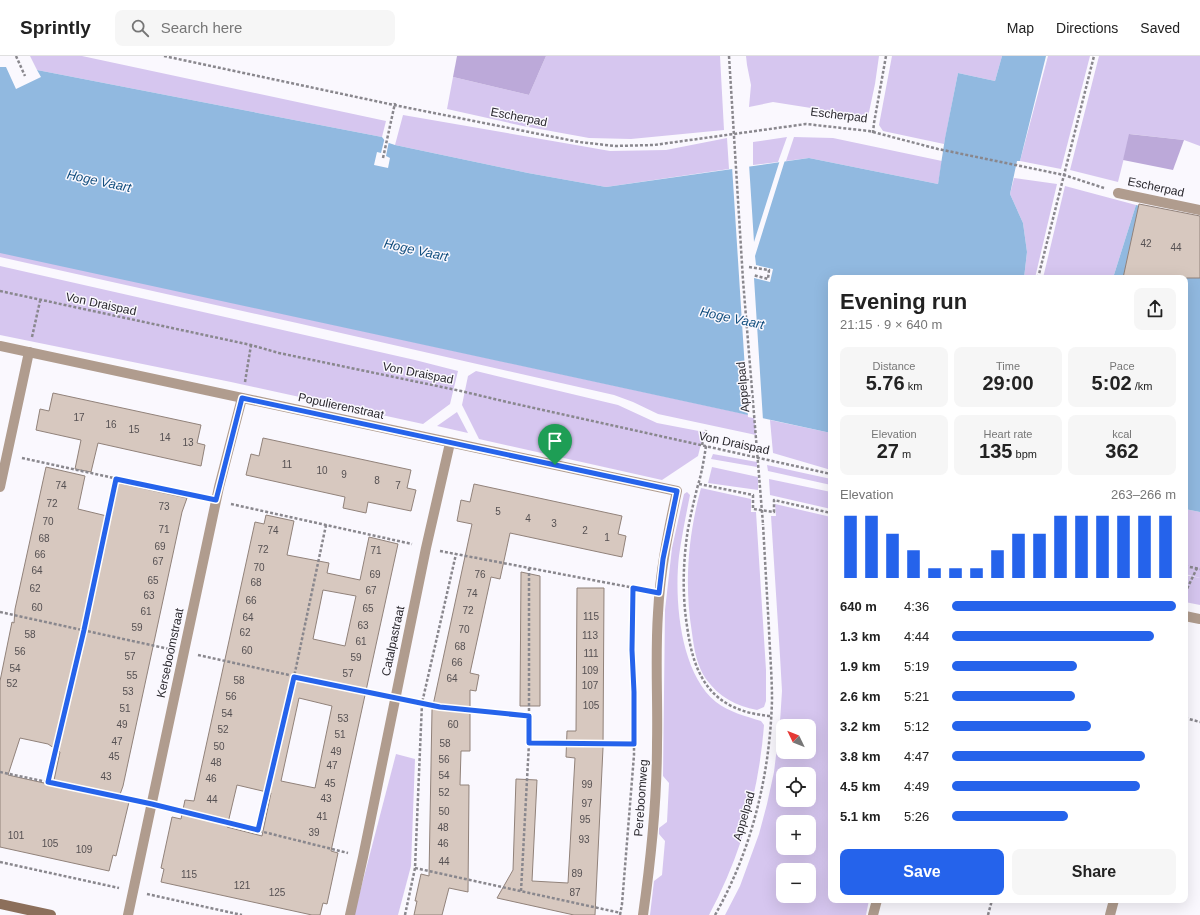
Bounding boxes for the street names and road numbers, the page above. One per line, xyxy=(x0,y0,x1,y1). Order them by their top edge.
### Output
street label: Escherpad xyxy=(490,105,548,129)
street label: Escherpad xyxy=(810,105,868,125)
street label: Escherpad xyxy=(1126,174,1186,200)
street label: Von Draispad xyxy=(64,290,138,318)
street label: Von Draispad xyxy=(381,359,455,387)
street label: Appelpad xyxy=(734,361,752,413)
street label: Populierenstraat xyxy=(297,390,386,422)
street label: Von Draispad xyxy=(697,429,771,457)
street label: Catalpastraat xyxy=(379,604,407,677)
street label: Kerseboomstraat xyxy=(154,606,186,699)
street label: Pereboomweg xyxy=(631,759,651,837)
street label: Appelpad xyxy=(730,790,758,842)

